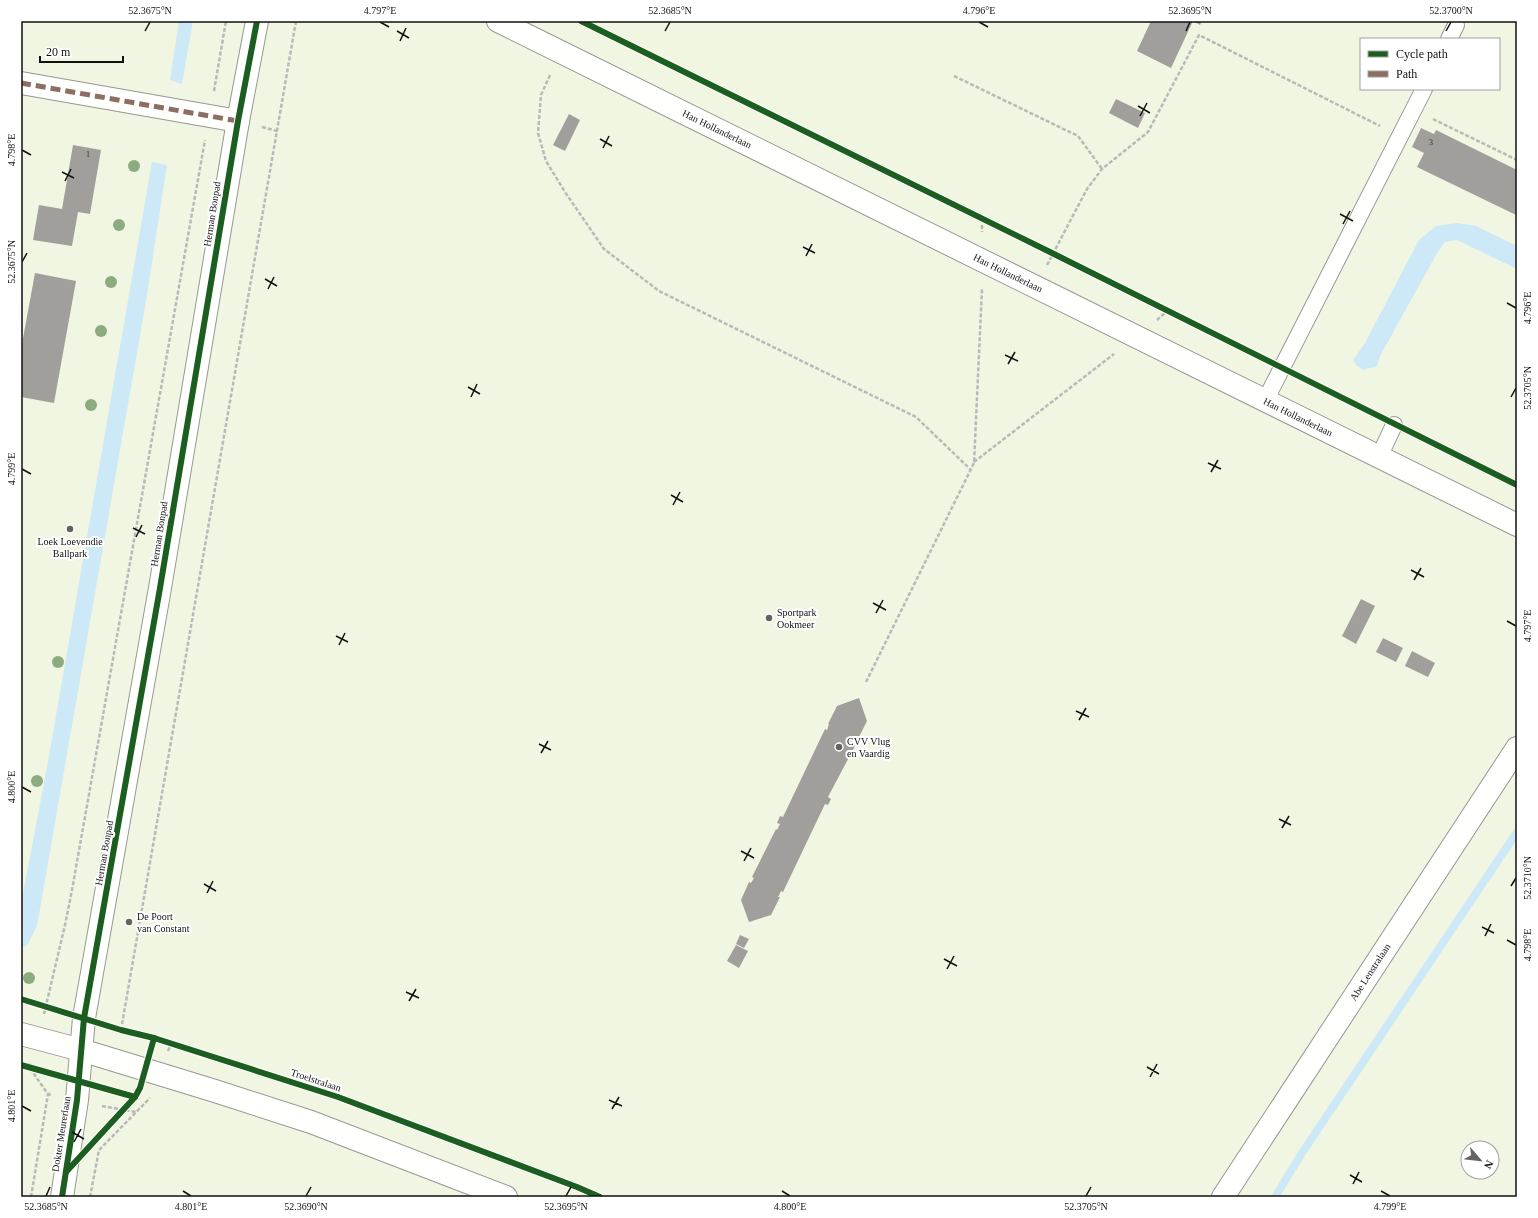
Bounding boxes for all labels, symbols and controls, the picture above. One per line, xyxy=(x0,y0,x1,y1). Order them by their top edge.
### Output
text: 52.3675°N xyxy=(128,5,172,16)
text: 4.797°E xyxy=(364,5,396,16)
text: 52.3685°N xyxy=(648,5,692,16)
text: 4.796°E xyxy=(963,5,995,16)
text: 52.3695°N xyxy=(1168,5,1212,16)
text: 52.3700°N xyxy=(1429,5,1473,16)
scale bar xyxy=(40,38,123,64)
legend xyxy=(1360,38,1500,90)
text: 20 m xyxy=(46,45,71,59)
text: Cycle path xyxy=(1396,47,1448,61)
text: Path xyxy=(1396,67,1417,81)
street label: Han Hollanderlaan xyxy=(681,107,753,151)
text: 4.798°E xyxy=(6,134,17,166)
house number: 3 xyxy=(1429,138,1433,147)
house number: 1 xyxy=(86,150,90,159)
street label: Herman Bonpad xyxy=(201,181,223,247)
text: 52.3675°N xyxy=(6,240,17,284)
street label: Han Hollanderlaan xyxy=(972,251,1044,295)
text: 4.796°E xyxy=(1522,292,1533,324)
text: 52.3705°N xyxy=(1522,366,1533,410)
street label: Han Hollanderlaan xyxy=(1262,395,1334,439)
text: 4.799°E xyxy=(6,453,17,485)
street label: Herman Bonpad xyxy=(148,501,170,567)
marker: Loek Loevendie Ballpark xyxy=(65,524,75,534)
place label: Loek Loevendie Ballpark xyxy=(37,536,103,559)
place label: Sportpark Ookmeer xyxy=(777,607,816,630)
text: 4.797°E xyxy=(1522,610,1533,642)
marker: Sportpark Ookmeer xyxy=(764,613,774,623)
place label: CVV Vlug en Vaardig xyxy=(847,736,890,759)
marker: CVV Vlug en Vaardig xyxy=(834,742,844,752)
text: 4.800°E xyxy=(6,771,17,803)
street label: Herman Bonpad xyxy=(93,820,115,886)
text: 52.3710°N xyxy=(1522,856,1533,900)
place label: De Poort van Constant xyxy=(137,911,190,934)
marker: De Poort van Constant xyxy=(124,917,134,927)
text: 4.798°E xyxy=(1522,929,1533,961)
street label: Abe Lenstralaan xyxy=(1347,941,1393,1003)
street label: Troelstralaan xyxy=(289,1067,343,1093)
text: 4.801°E xyxy=(6,1090,17,1122)
street label: Dokter Meurerlaan xyxy=(50,1095,72,1173)
north arrow xyxy=(1460,1140,1500,1180)
text: N xyxy=(1482,1158,1496,1171)
text: 52.3685°N xyxy=(24,1201,68,1212)
text: 4.801°E xyxy=(175,1201,207,1212)
text: 52.3690°N xyxy=(284,1201,328,1212)
text: 52.3695°N xyxy=(544,1201,588,1212)
text: 4.800°E xyxy=(774,1201,806,1212)
text: 52.3705°N xyxy=(1064,1201,1108,1212)
text: 4.799°E xyxy=(1374,1201,1406,1212)

